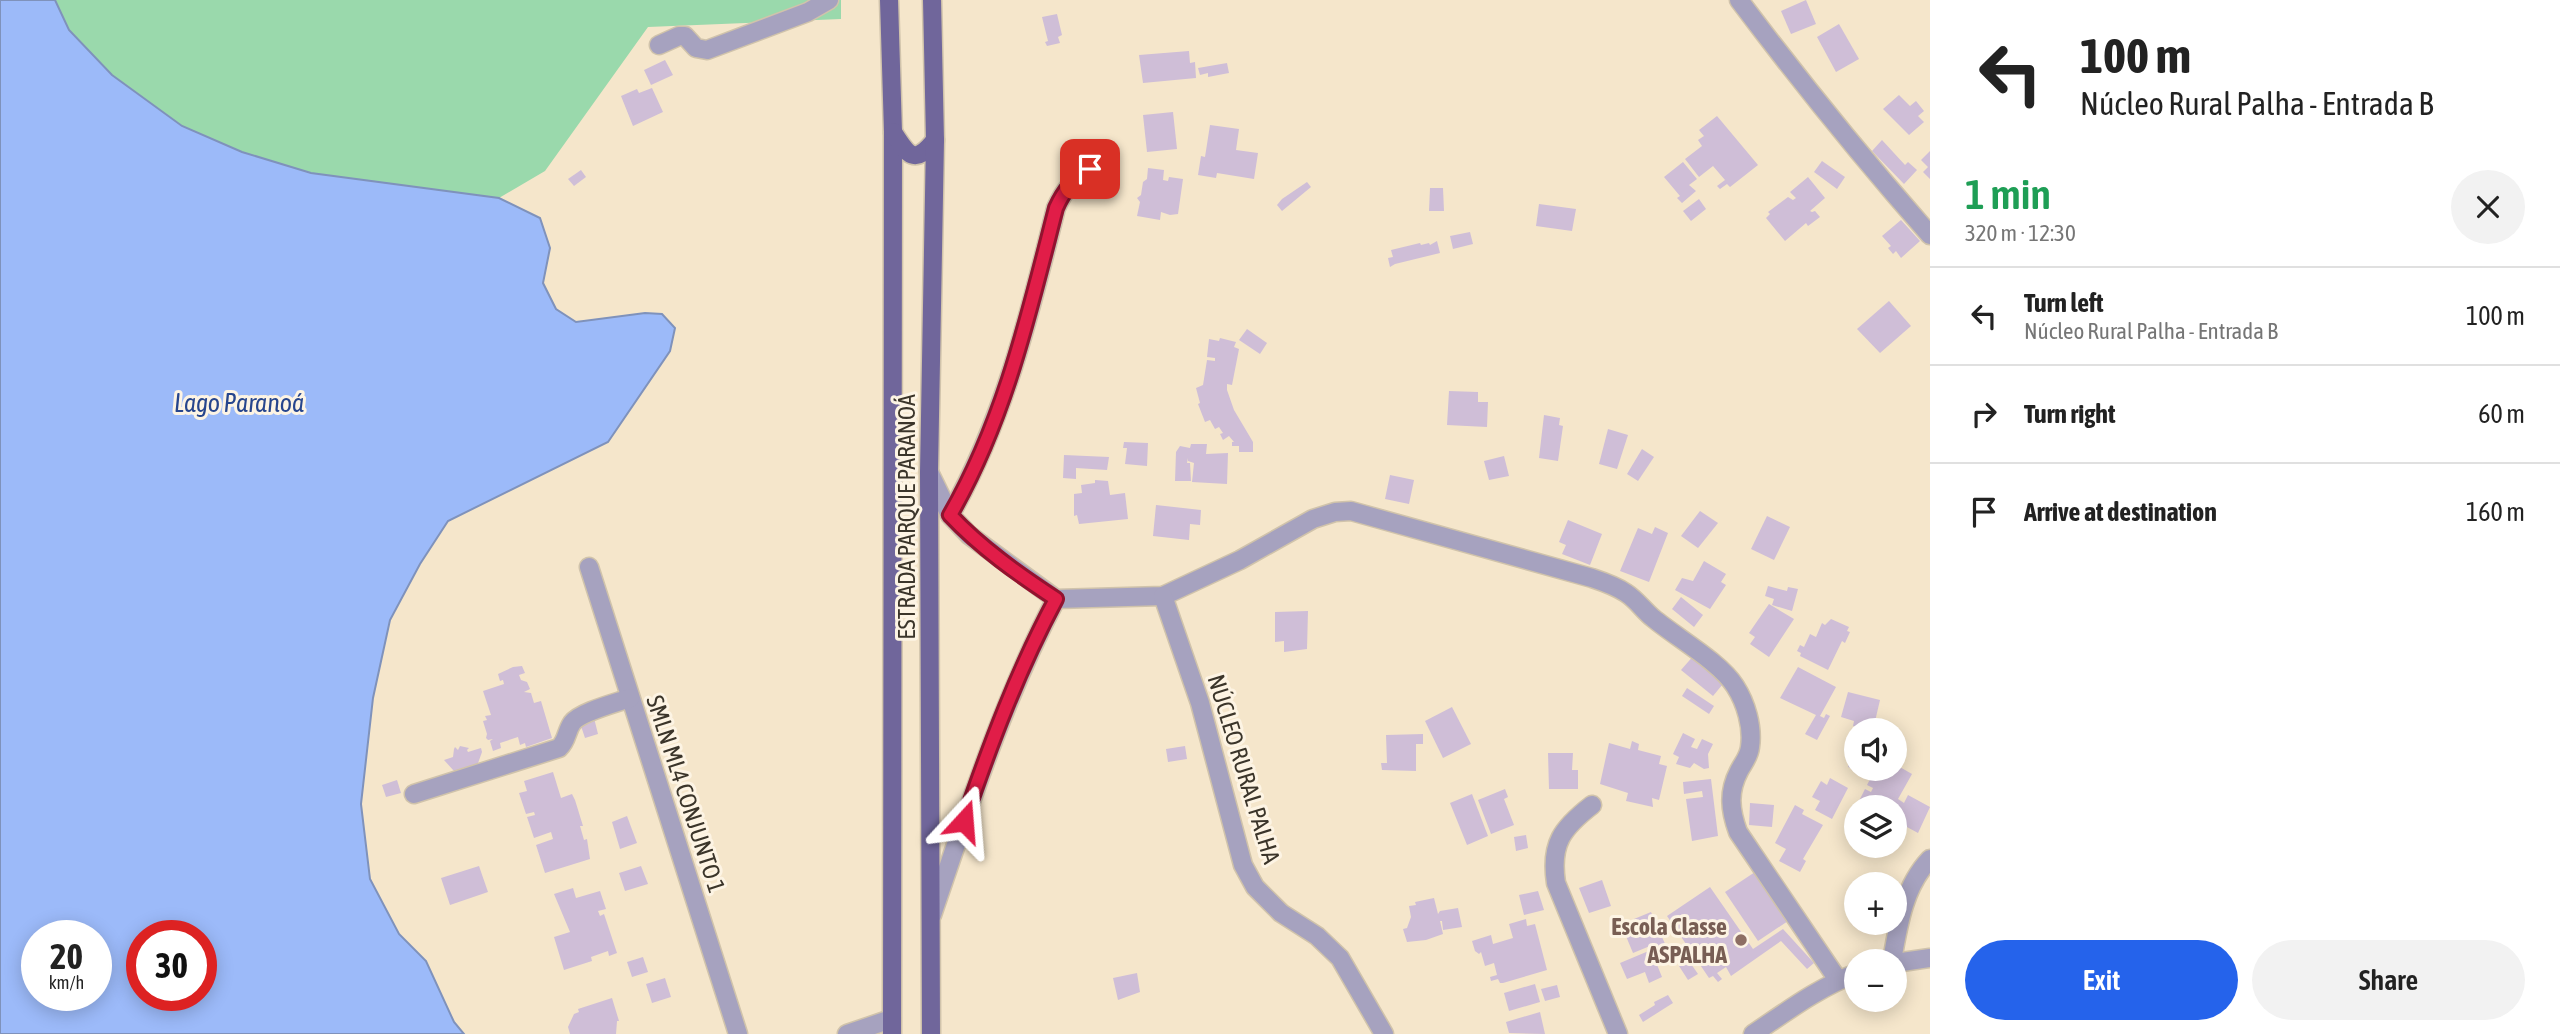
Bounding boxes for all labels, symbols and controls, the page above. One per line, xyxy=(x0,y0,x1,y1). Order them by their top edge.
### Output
text: 100 m xyxy=(2080,27,2191,83)
icon: left xyxy=(1965,28,2056,119)
text: Núcleo Rural Palha - Entrada B xyxy=(2080,85,2433,122)
pin xyxy=(1060,139,1120,199)
icon: arrive xyxy=(1071,150,1109,188)
text: 1 min xyxy=(1965,170,2051,218)
button: close xyxy=(2451,170,2525,244)
text: 320 m · 12:30 xyxy=(1965,220,2076,246)
text: Turn left xyxy=(2024,288,2104,318)
icon: left xyxy=(1965,297,2003,335)
text: 100 m xyxy=(2466,301,2525,331)
text: Núcleo Rural Palha - Entrada B xyxy=(2024,318,2278,344)
water label: Lago Paranoá xyxy=(174,388,304,418)
street label: ESTRADA PARQUE PARANOÁ xyxy=(893,394,920,640)
icon: right xyxy=(1965,395,2003,433)
text: Turn right xyxy=(2024,399,2115,429)
text: 60 m xyxy=(2478,399,2525,429)
icon: arrive xyxy=(1965,493,2003,531)
text: Arrive at destination xyxy=(2024,497,2217,527)
text: 160 m xyxy=(2466,497,2525,527)
street label: NÚCLEO RURAL PALHA xyxy=(1202,671,1286,867)
street label: SMLN ML4 CONJUNTO 1 xyxy=(641,692,731,896)
map controls xyxy=(1844,718,1907,1012)
button: sound xyxy=(1844,718,1907,781)
position arrow xyxy=(927,784,1001,858)
button: layers xyxy=(1844,795,1907,858)
button: + xyxy=(1844,872,1907,935)
place label: Escola Classe ASPALHA xyxy=(1611,913,1727,968)
speed limit sign: 30 xyxy=(126,920,217,1011)
marker: Escola Classe ASPALHA xyxy=(1733,932,1749,948)
text: 20 xyxy=(50,936,83,976)
button: Exit xyxy=(1965,940,2238,1020)
button: Share xyxy=(2252,940,2525,1020)
button: − xyxy=(1844,949,1907,1012)
text: km/h xyxy=(49,972,84,993)

